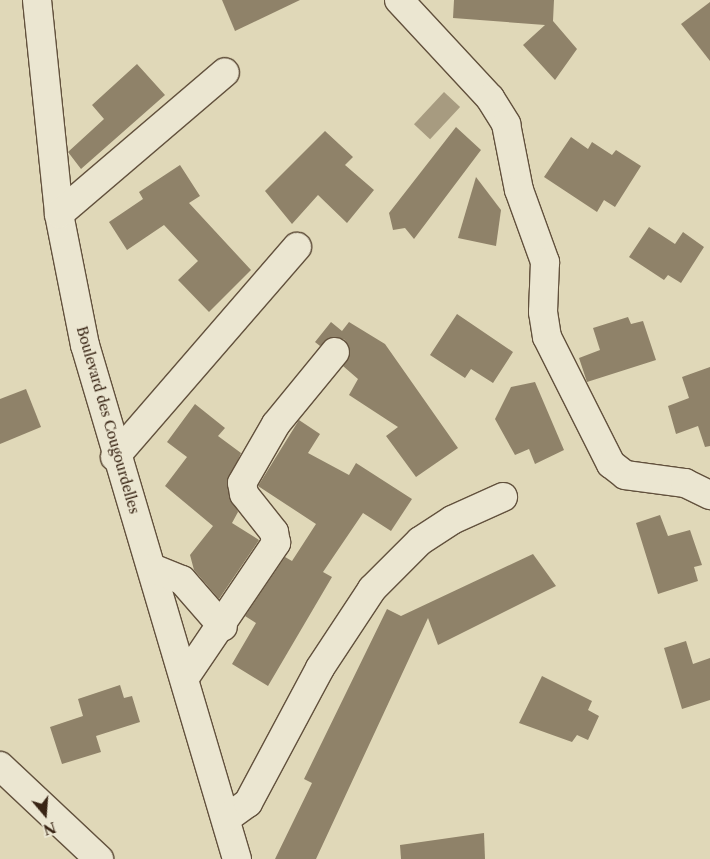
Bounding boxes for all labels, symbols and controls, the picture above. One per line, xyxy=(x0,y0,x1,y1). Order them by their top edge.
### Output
street label: Boulevard des Cougourdelles xyxy=(73,324,143,516)
north arrow xyxy=(20,789,70,839)
text: N xyxy=(41,818,58,839)

